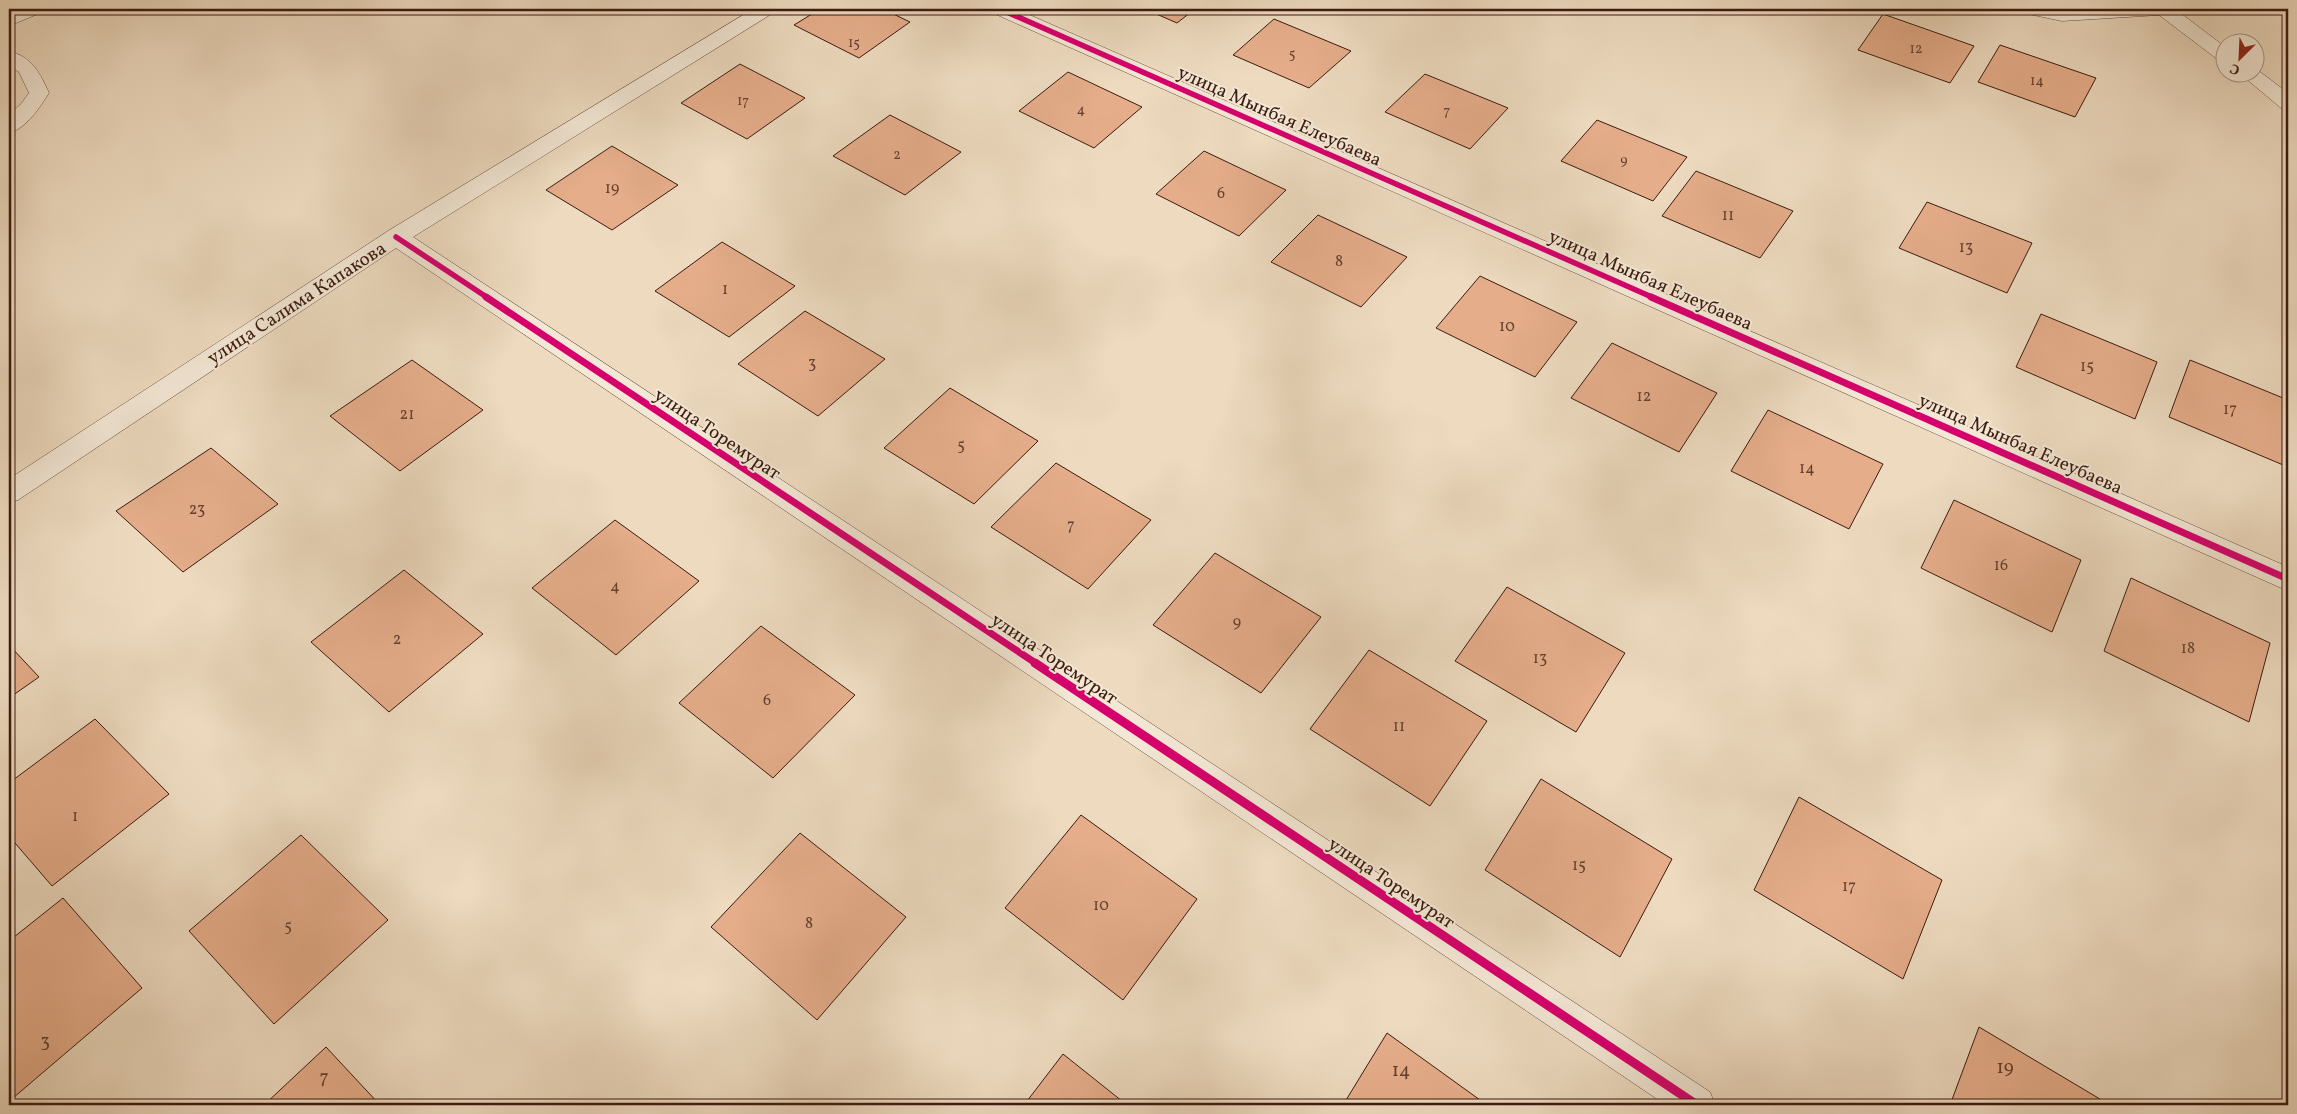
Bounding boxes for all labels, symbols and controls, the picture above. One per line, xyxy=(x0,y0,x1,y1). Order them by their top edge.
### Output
north arrow xyxy=(2214,32,2264,82)
house number: 15 xyxy=(848,34,860,53)
house number: 12 xyxy=(1910,40,1922,59)
house number: 5 xyxy=(1289,45,1295,64)
text: С xyxy=(2227,58,2243,79)
street label: улица Мынбая Елеубаева xyxy=(1173,60,1385,174)
house number: 14 xyxy=(2030,72,2044,91)
house number: 17 xyxy=(737,92,749,111)
house number: 4 xyxy=(1077,101,1085,120)
house number: 7 xyxy=(1444,102,1451,121)
house number: 2 xyxy=(893,146,901,165)
house number: 9 xyxy=(1620,151,1628,170)
house number: 19 xyxy=(605,178,619,200)
house number: 6 xyxy=(1217,183,1225,205)
house number: 11 xyxy=(1722,205,1734,227)
street label: улица Мынбая Елеубаева xyxy=(1544,224,1756,338)
street label: улица Салима Капакова xyxy=(202,236,392,371)
house number: 13 xyxy=(1959,237,1973,259)
house number: 8 xyxy=(1335,251,1343,273)
house number: 1 xyxy=(722,279,728,301)
house number: 10 xyxy=(1499,316,1515,338)
house number: 3 xyxy=(808,353,816,375)
house number: 15 xyxy=(2080,356,2094,378)
street label: улица Торемурат xyxy=(648,383,786,487)
house number: 12 xyxy=(1637,386,1651,408)
street label: улица Мынбая Елеубаева xyxy=(1914,388,2126,502)
house number: 17 xyxy=(2223,399,2237,421)
house number: 21 xyxy=(400,404,414,426)
house number: 5 xyxy=(957,435,965,457)
house number: 14 xyxy=(1799,458,1815,480)
house number: 23 xyxy=(189,499,205,521)
house number: 7 xyxy=(1067,515,1075,537)
house number: 16 xyxy=(1994,555,2008,577)
house number: 4 xyxy=(610,576,620,598)
street label: улица Торемурат xyxy=(985,608,1123,712)
house number: 9 xyxy=(1233,612,1241,634)
house number: 2 xyxy=(393,629,401,651)
house number: 18 xyxy=(2181,638,2195,660)
house number: 13 xyxy=(1533,648,1547,670)
house number: 6 xyxy=(763,690,771,712)
house number: 11 xyxy=(1393,716,1405,738)
house number: 1 xyxy=(72,806,78,828)
street label: улица Торемурат xyxy=(1322,832,1460,936)
house number: 15 xyxy=(1572,855,1586,877)
house number: 17 xyxy=(1842,876,1856,898)
house number: 10 xyxy=(1093,895,1109,917)
house number: 8 xyxy=(805,913,813,935)
house number: 5 xyxy=(284,916,292,938)
house number: 3 xyxy=(40,1029,50,1055)
house number: 19 xyxy=(1996,1055,2014,1081)
house number: 14 xyxy=(1392,1058,1410,1084)
house number: 7 xyxy=(319,1065,329,1091)

